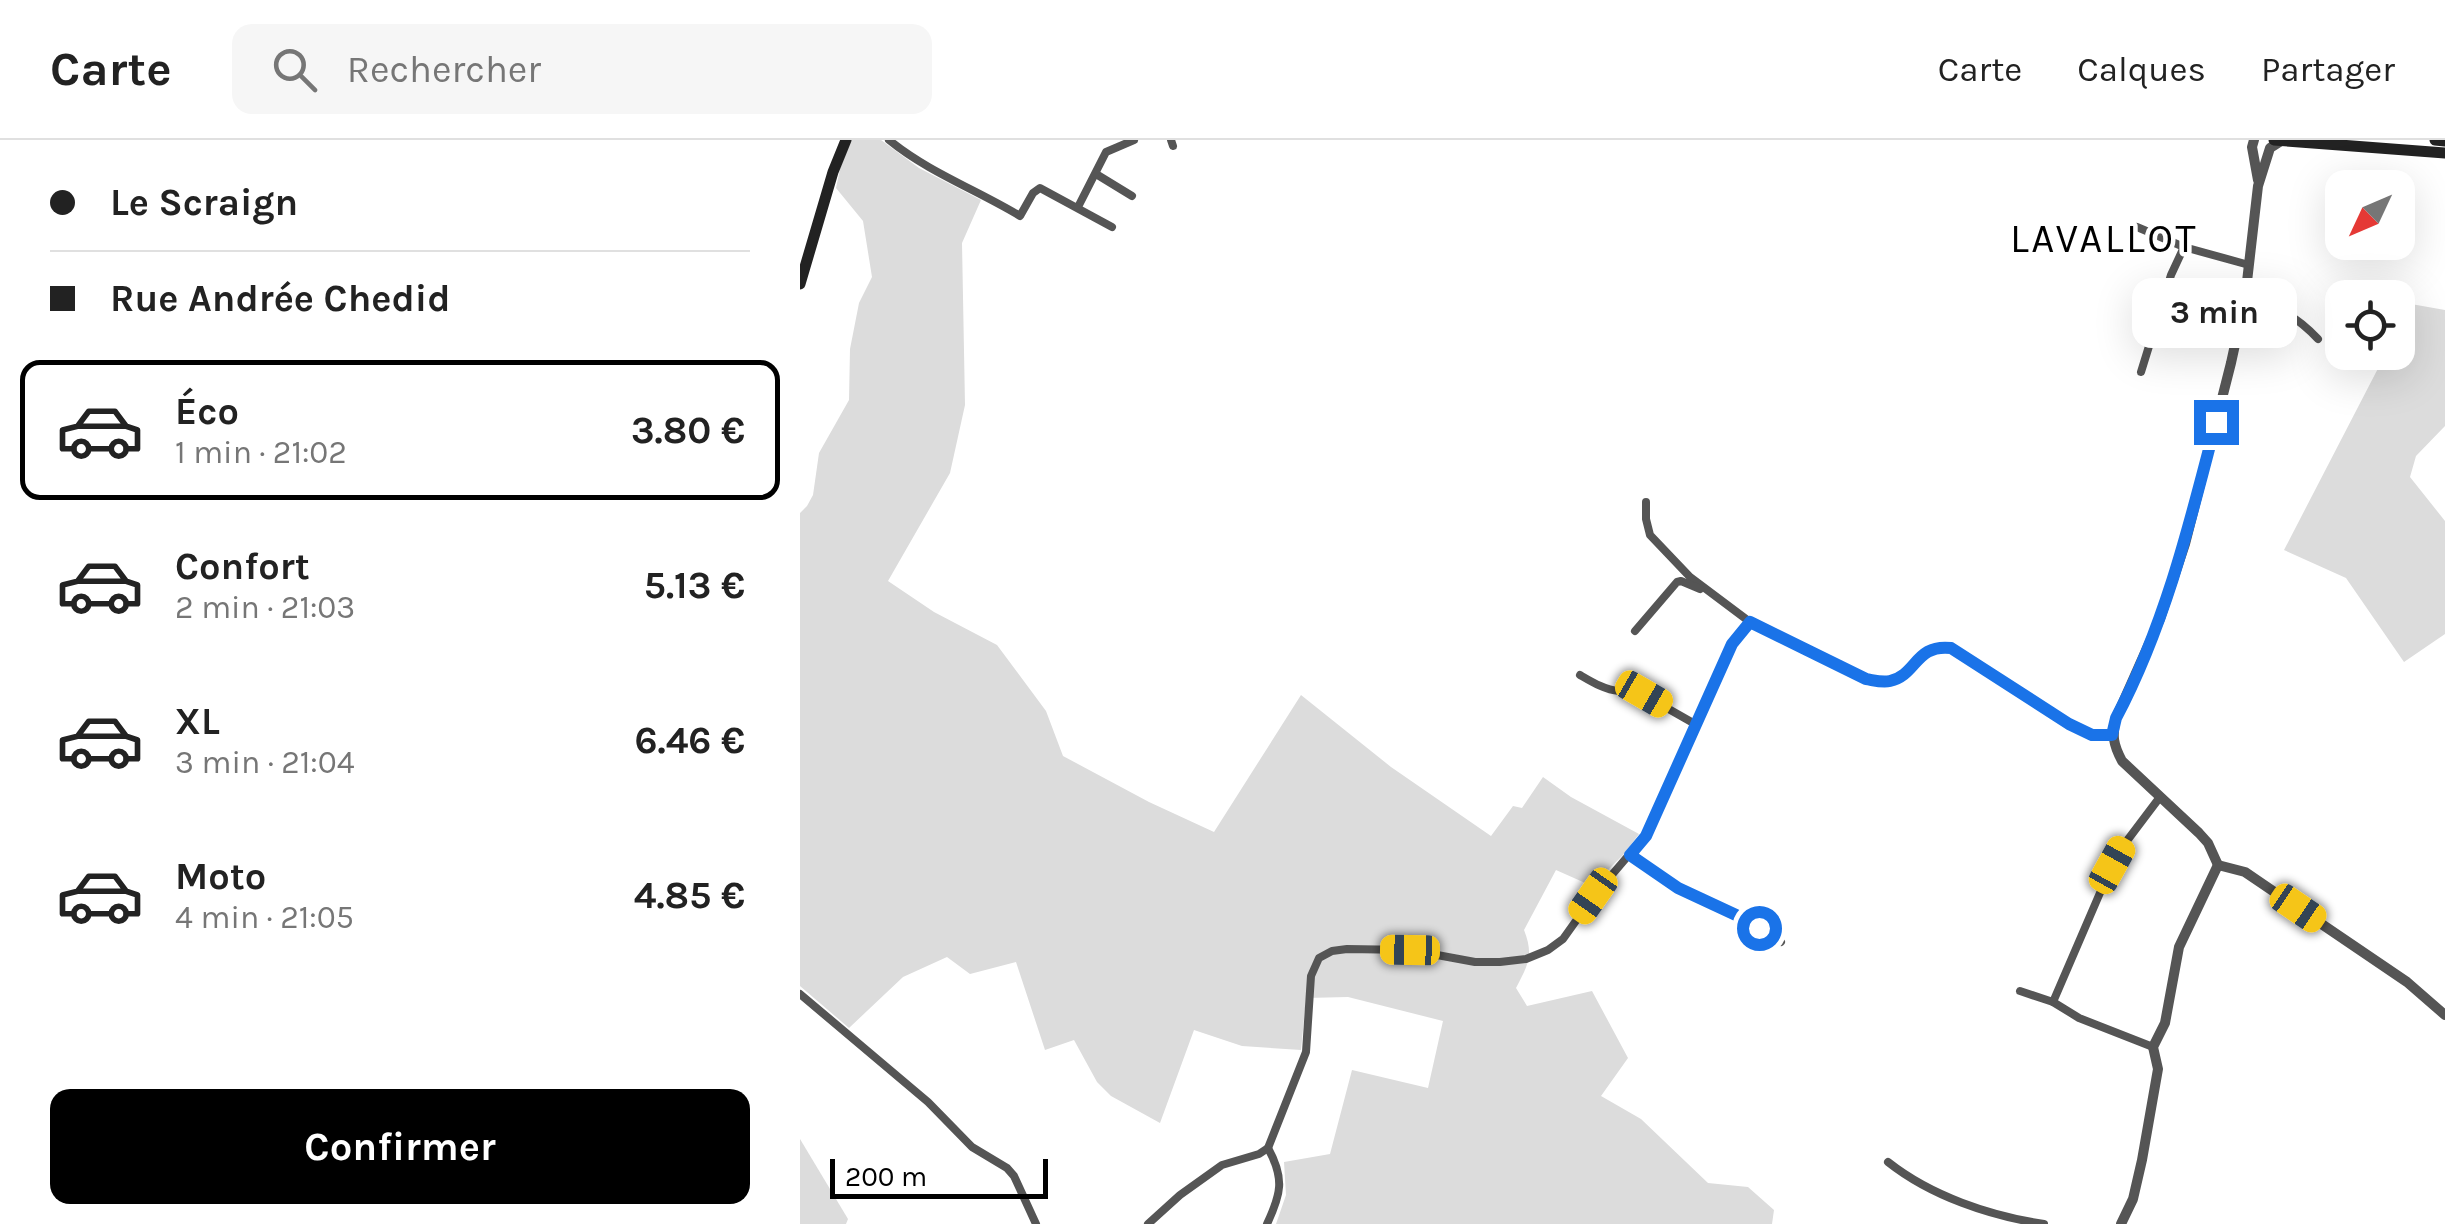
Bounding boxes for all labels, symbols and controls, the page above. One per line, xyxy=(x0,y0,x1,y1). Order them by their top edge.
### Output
search box xyxy=(232,24,932,114)
text: Carte xyxy=(50,41,172,97)
icon: search xyxy=(267,42,322,97)
text: Rechercher xyxy=(347,47,541,92)
text: Carte xyxy=(1938,49,2022,90)
text: Calques xyxy=(2077,49,2206,90)
text: Partager xyxy=(2261,49,2395,90)
north arrow xyxy=(2325,170,2415,260)
map controls xyxy=(2325,170,2415,370)
text: Le Scraign xyxy=(110,180,298,225)
district label: LAVALLOT xyxy=(2010,215,2198,262)
text: Rue Andrée Chedid xyxy=(110,276,451,321)
callout: 3 min xyxy=(2134,277,2298,347)
button: locate xyxy=(2325,280,2415,370)
text: 3 min xyxy=(2170,294,2259,331)
icon: car xyxy=(55,385,145,475)
text: Éco xyxy=(175,389,239,434)
route end xyxy=(2194,400,2239,445)
text: 3.80 € xyxy=(631,408,745,453)
text: 1 min · 21:02 xyxy=(175,434,347,471)
icon: car xyxy=(55,540,145,630)
text: Confort xyxy=(175,544,310,589)
text: 5.13 € xyxy=(644,563,745,608)
text: 2 min · 21:03 xyxy=(175,589,355,626)
car xyxy=(1611,666,1677,722)
icon: car xyxy=(55,695,145,785)
text: XL xyxy=(175,699,220,744)
text: 6.46 € xyxy=(634,718,745,763)
text: 3 min · 21:04 xyxy=(175,744,355,781)
car xyxy=(2084,831,2140,899)
icon: car xyxy=(55,850,145,940)
text: Moto xyxy=(175,854,266,899)
car xyxy=(1564,863,1622,929)
text: 4.85 € xyxy=(634,873,745,918)
car xyxy=(2265,879,2331,937)
text: 4 min · 21:05 xyxy=(175,899,354,936)
route start xyxy=(1737,906,1782,951)
car xyxy=(1380,934,1440,966)
button: Confirmer xyxy=(50,1089,750,1204)
scale bar xyxy=(830,1154,1048,1198)
text: 200 m xyxy=(845,1160,927,1193)

